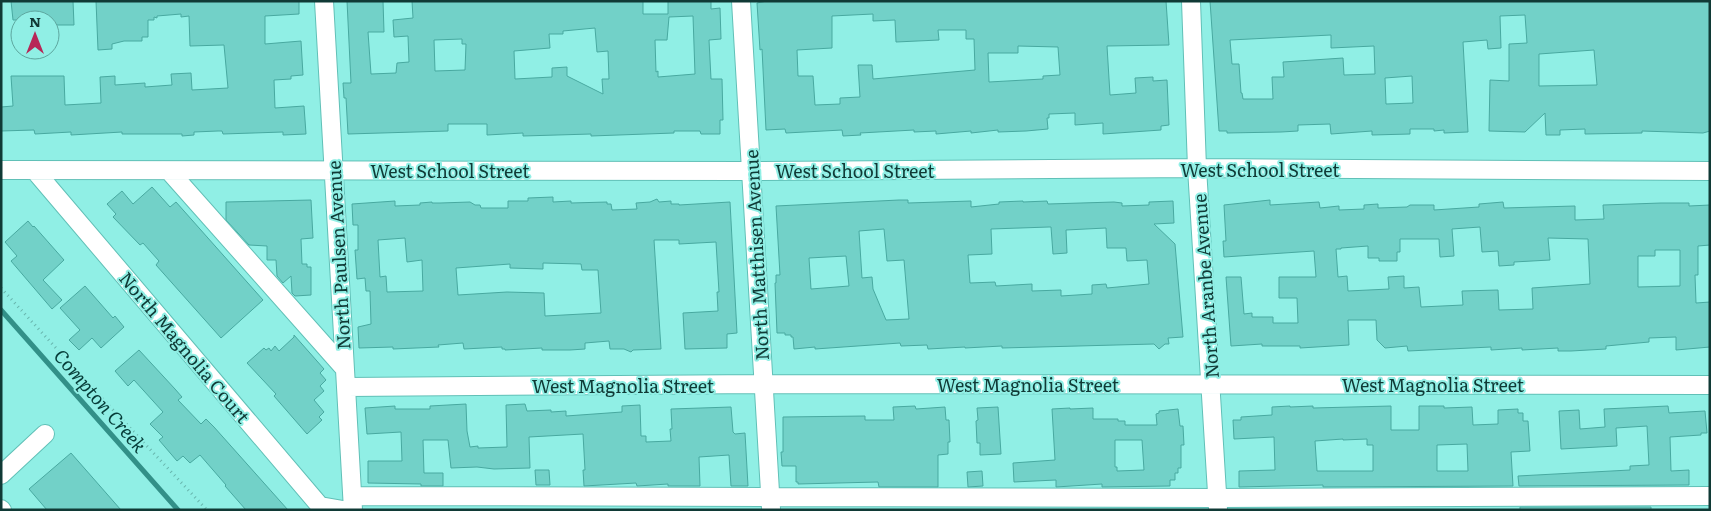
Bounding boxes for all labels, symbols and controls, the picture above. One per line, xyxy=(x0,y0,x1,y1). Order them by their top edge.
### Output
north arrow xyxy=(10,10,60,60)
text: N xyxy=(29,11,41,31)
street label: North Matthisen Avenue xyxy=(737,149,775,361)
street label: West School Street xyxy=(1180,156,1340,183)
street label: West School Street xyxy=(370,157,530,184)
street label: West School Street xyxy=(775,157,935,184)
street label: North Paulsen Avenue xyxy=(320,160,356,350)
street label: North Aranbe Avenue xyxy=(1185,193,1225,379)
street label: North Magnolia Court xyxy=(113,265,257,429)
water label: Compton Creek xyxy=(48,342,154,458)
street label: West Magnolia Street xyxy=(937,371,1120,398)
street label: West Magnolia Street xyxy=(1342,371,1525,398)
street label: West Magnolia Street xyxy=(532,372,715,399)

